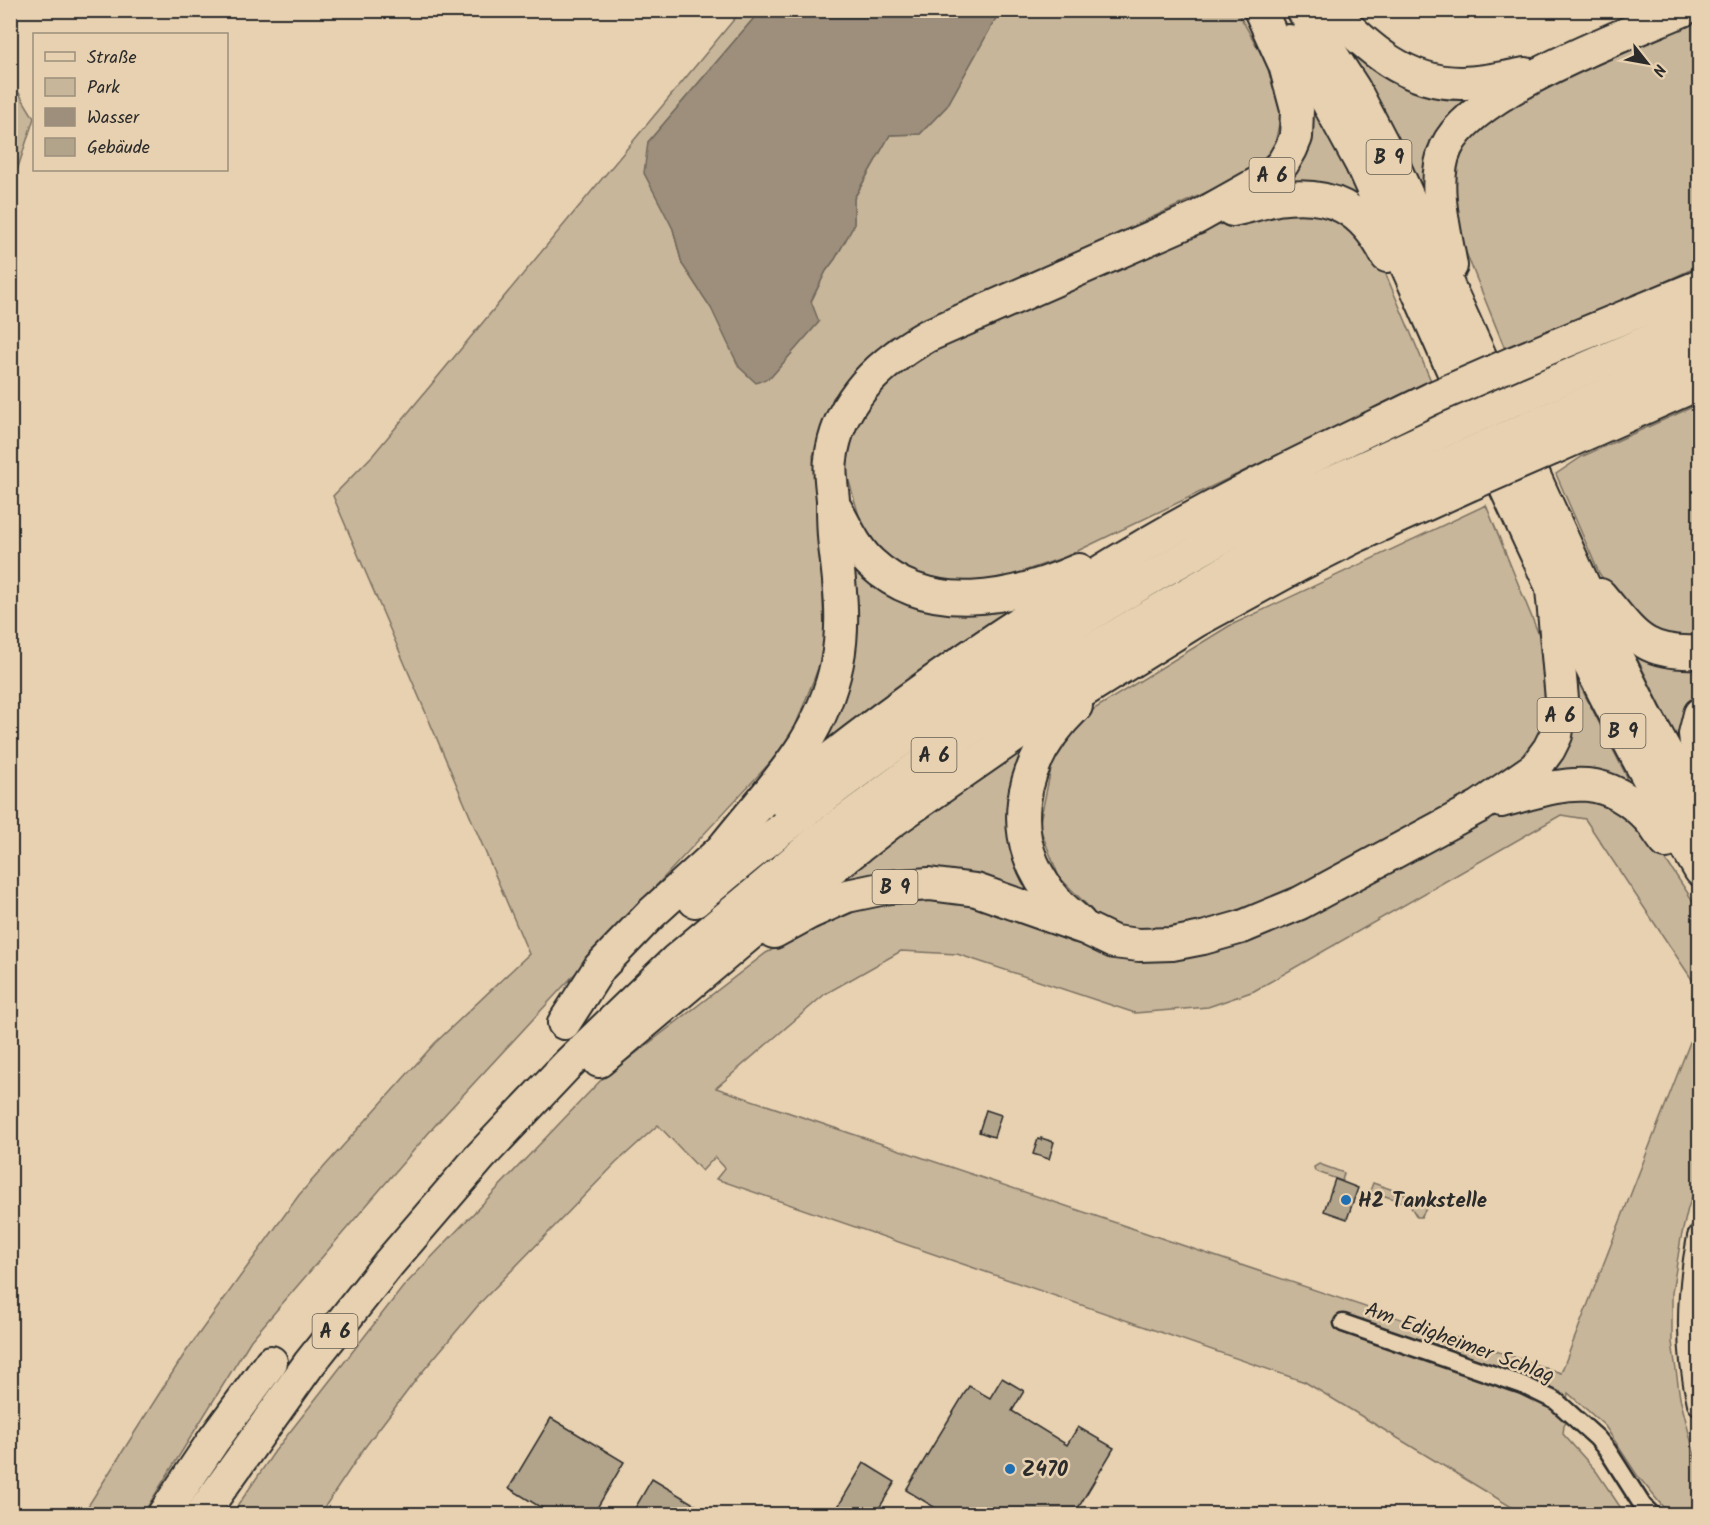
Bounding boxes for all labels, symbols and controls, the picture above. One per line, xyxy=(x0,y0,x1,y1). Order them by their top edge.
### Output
legend xyxy=(33,33,228,171)
north arrow xyxy=(1617,33,1677,93)
text: Straße xyxy=(87,44,137,73)
text: N xyxy=(1645,59,1672,81)
text: Park xyxy=(87,74,120,103)
text: Wasser xyxy=(87,104,140,133)
text: Gebäude xyxy=(87,134,150,163)
road number: B 9 xyxy=(1366,140,1412,174)
road number: A 6 xyxy=(1250,158,1294,192)
road number: A 6 xyxy=(1538,698,1582,732)
road number: B 9 xyxy=(1600,714,1646,748)
road number: A 6 xyxy=(912,738,956,772)
road number: B 9 xyxy=(872,870,918,904)
place label: H2 Tankstelle xyxy=(1358,1185,1487,1218)
marker: H2 Tankstelle xyxy=(1339,1193,1353,1207)
street label: Am Edigheimer Schlag xyxy=(1360,1294,1559,1393)
road number: A 6 xyxy=(312,1314,358,1348)
place label: Z470 xyxy=(1022,1454,1068,1487)
marker: Z470 xyxy=(1003,1462,1017,1476)

